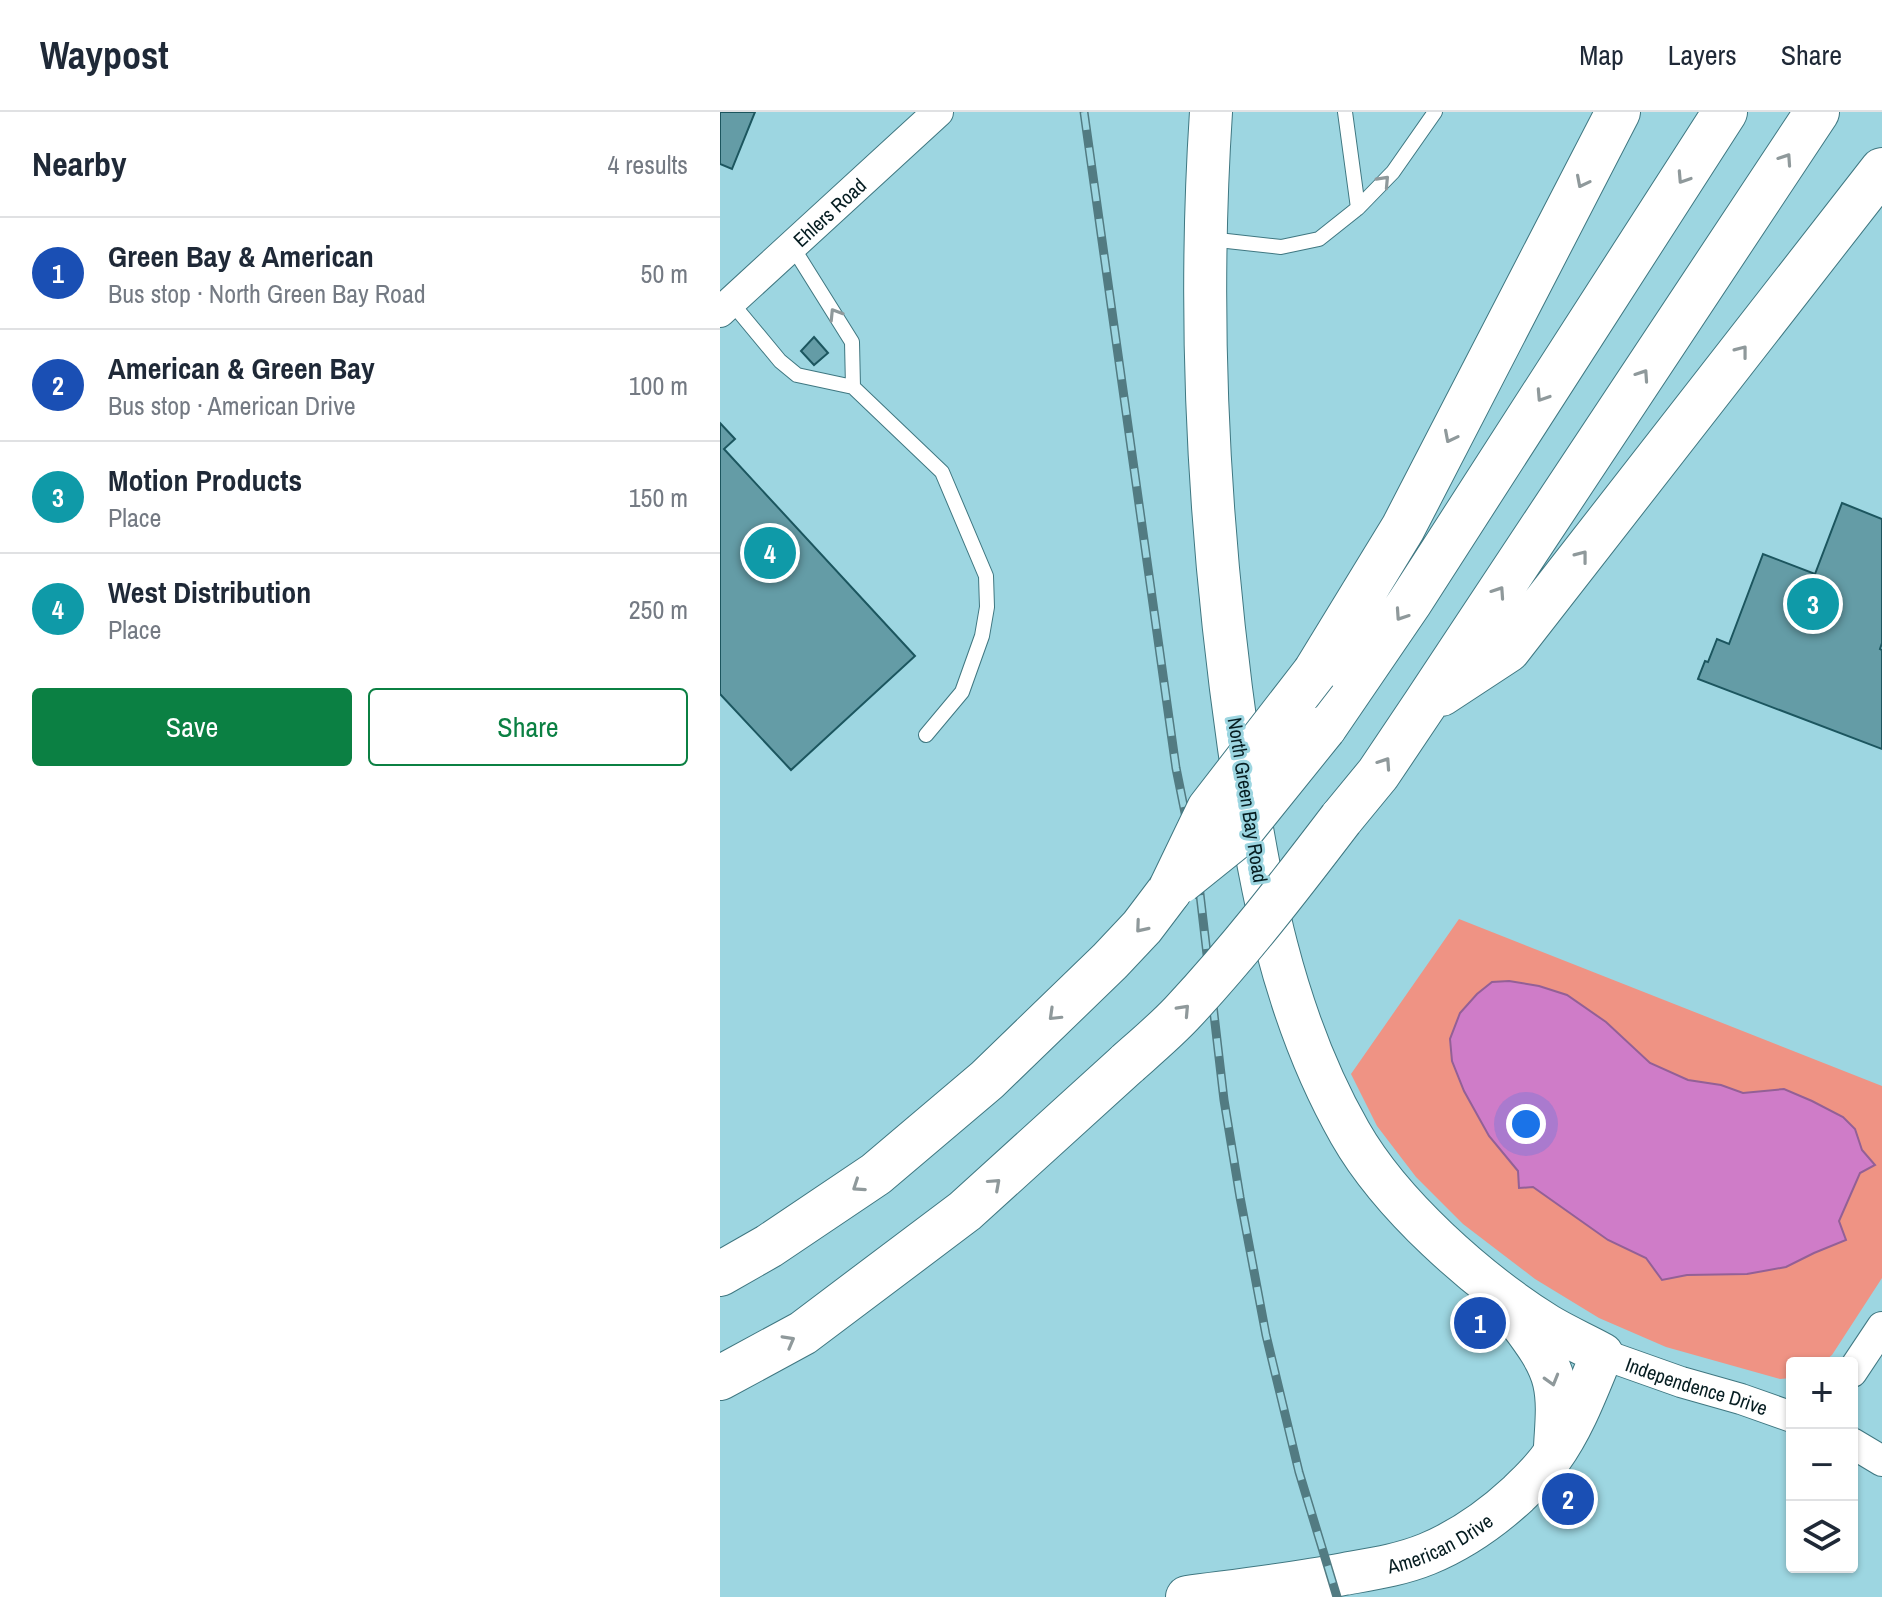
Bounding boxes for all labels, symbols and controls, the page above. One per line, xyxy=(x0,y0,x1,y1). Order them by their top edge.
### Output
text: Waypost xyxy=(40,30,169,81)
text: Map xyxy=(1579,36,1624,74)
text: Layers xyxy=(1668,36,1737,74)
text: Share xyxy=(1781,36,1842,74)
text: Nearby xyxy=(32,141,127,187)
text: 4 results xyxy=(607,147,688,182)
one-way arrow xyxy=(1777,153,1792,167)
one-way arrow xyxy=(1677,169,1692,183)
street label: Ehlers Road xyxy=(787,171,871,252)
one-way arrow xyxy=(1577,173,1592,188)
one-way arrow xyxy=(1375,175,1389,190)
text: Green Bay & American xyxy=(108,236,374,276)
text: 1 xyxy=(52,256,64,291)
text: 50 m xyxy=(641,256,688,291)
text: Bus stop · North Green Bay Road xyxy=(108,276,426,311)
one-way arrow xyxy=(829,308,845,323)
one-way arrow xyxy=(1732,346,1747,360)
text: American & Green Bay xyxy=(108,348,375,388)
text: 2 xyxy=(52,368,64,403)
text: 100 m xyxy=(629,368,688,403)
one-way arrow xyxy=(1633,370,1648,384)
one-way arrow xyxy=(1536,387,1551,402)
text: Bus stop · American Drive xyxy=(108,388,356,423)
one-way arrow xyxy=(1445,429,1460,444)
text: Motion Products xyxy=(108,460,302,500)
text: 3 xyxy=(52,480,64,515)
text: 150 m xyxy=(629,480,688,515)
text: Place xyxy=(108,500,161,535)
pin: 4 xyxy=(744,523,796,583)
one-way arrow xyxy=(1572,550,1586,565)
text: West Distribution xyxy=(108,572,311,612)
pin: 3 xyxy=(1787,574,1839,634)
one-way arrow xyxy=(1490,586,1505,601)
text: 4 xyxy=(52,592,64,627)
text: 250 m xyxy=(629,592,688,627)
one-way arrow xyxy=(1396,606,1411,620)
text: Place xyxy=(108,612,161,647)
button: Save xyxy=(32,688,352,766)
button: Share xyxy=(368,688,688,766)
street label: North Green Bay Road xyxy=(1222,716,1274,884)
one-way arrow xyxy=(1375,757,1390,772)
one-way arrow xyxy=(1136,917,1151,932)
one-way arrow xyxy=(1175,1004,1189,1019)
one-way arrow xyxy=(1049,1006,1063,1021)
your location xyxy=(1506,1104,1546,1144)
one-way arrow xyxy=(853,1176,867,1191)
one-way arrow xyxy=(986,1179,1001,1193)
pin: 1 xyxy=(1454,1293,1506,1353)
one-way arrow xyxy=(780,1335,795,1350)
street label: Independence Drive xyxy=(1622,1350,1772,1421)
map controls xyxy=(1786,1357,1858,1573)
button: + xyxy=(1786,1357,1858,1429)
one-way arrow xyxy=(1542,1373,1559,1386)
button: − xyxy=(1786,1429,1858,1501)
pin: 2 xyxy=(1542,1469,1594,1529)
button: layers xyxy=(1786,1501,1858,1573)
street label: American Drive xyxy=(1383,1507,1498,1579)

